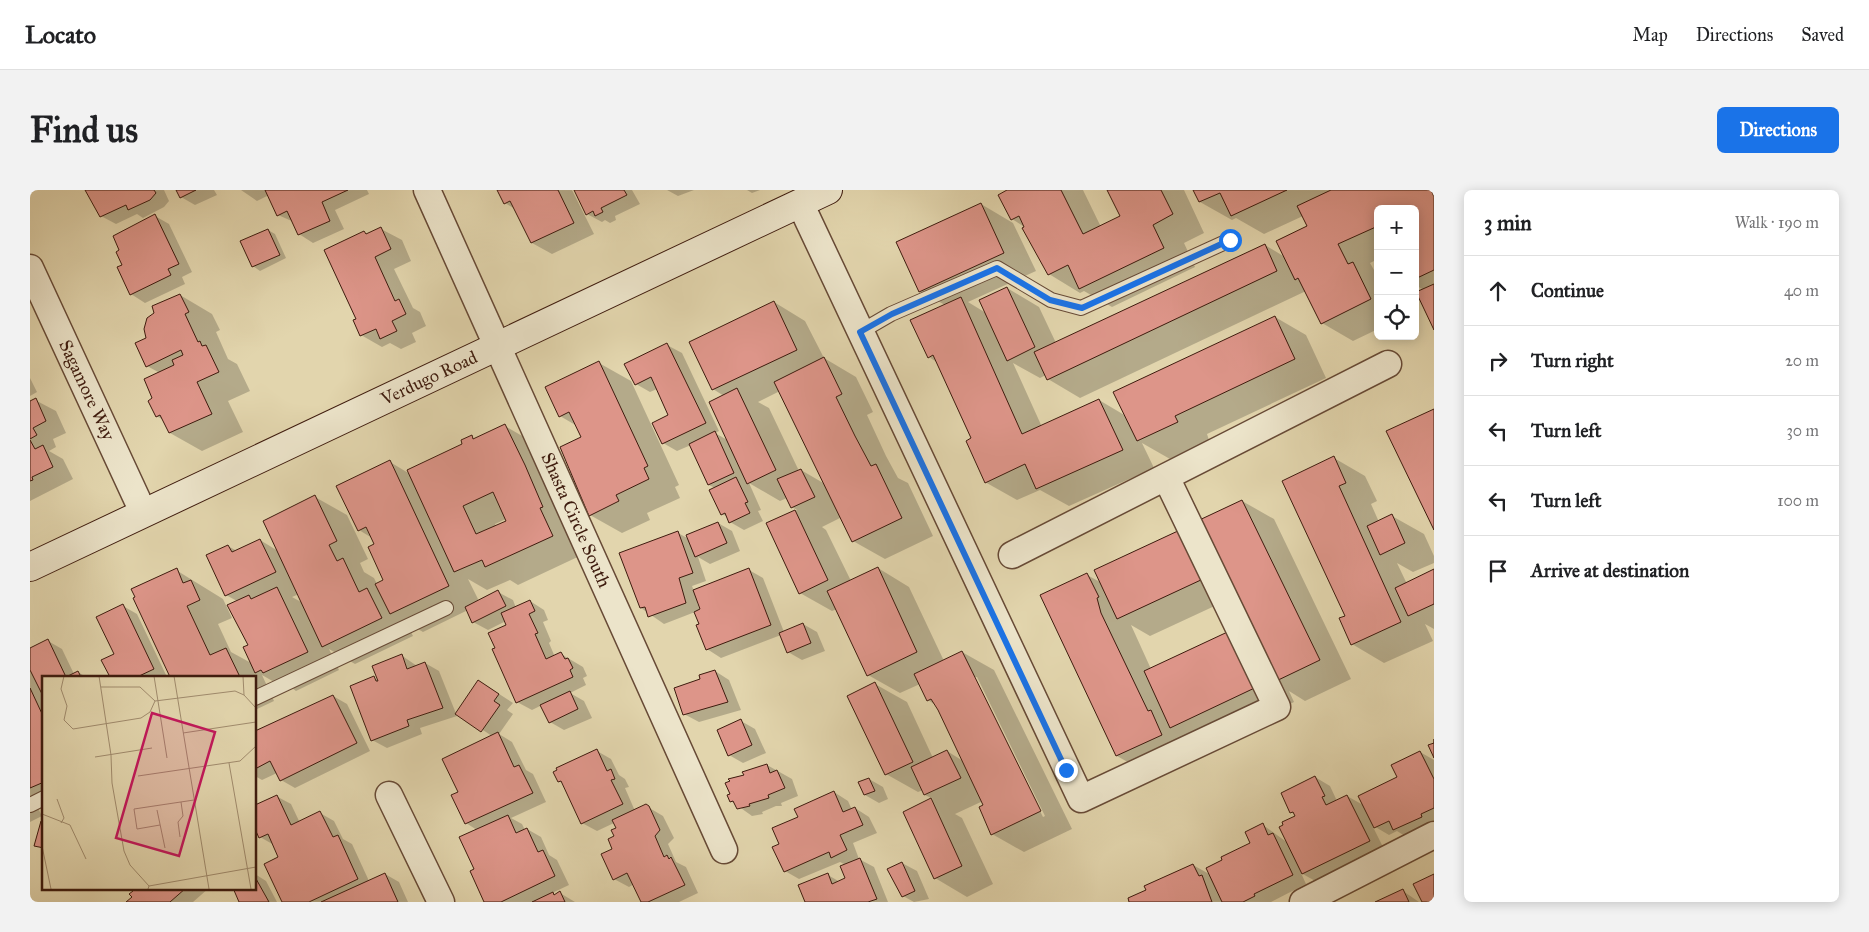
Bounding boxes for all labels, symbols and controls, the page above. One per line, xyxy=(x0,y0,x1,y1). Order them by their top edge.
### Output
text: Locato xyxy=(25,20,96,50)
text: Map xyxy=(1632,24,1668,46)
text: Directions xyxy=(1696,24,1773,46)
text: Saved xyxy=(1801,24,1844,46)
button: Directions xyxy=(1717,107,1839,153)
text: Find us xyxy=(30,109,138,152)
map controls xyxy=(1374,205,1419,340)
button: + xyxy=(1374,205,1419,250)
text: 3 min xyxy=(1484,210,1532,236)
text: Walk · 190 m xyxy=(1735,213,1819,232)
route start xyxy=(1219,229,1242,252)
button: − xyxy=(1374,250,1419,295)
icon: ahead xyxy=(1484,277,1512,305)
text: Continue xyxy=(1531,279,1604,302)
text: 40 m xyxy=(1784,281,1819,300)
button: locate xyxy=(1374,295,1419,340)
street label: Sagamore Way xyxy=(53,336,120,445)
street label: Verdugo Road xyxy=(376,346,481,411)
icon: right xyxy=(1484,347,1512,375)
text: Turn right xyxy=(1531,349,1614,372)
text: 20 m xyxy=(1785,351,1819,370)
icon: left xyxy=(1484,417,1512,445)
text: Turn left xyxy=(1531,419,1601,442)
text: 30 m xyxy=(1786,421,1819,440)
street label: Shasta Circle South xyxy=(536,449,616,591)
icon: left xyxy=(1484,487,1512,515)
text: Turn left xyxy=(1531,489,1601,512)
text: 100 m xyxy=(1777,491,1819,510)
icon: arrive xyxy=(1484,557,1512,585)
text: Arrive at destination xyxy=(1531,559,1689,582)
inset map xyxy=(42,676,256,890)
route end xyxy=(1055,759,1078,782)

